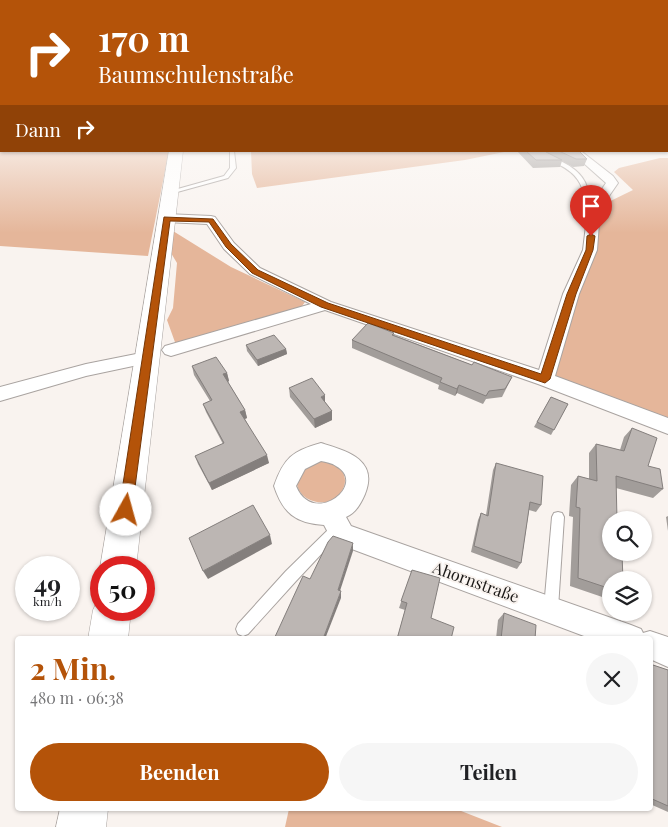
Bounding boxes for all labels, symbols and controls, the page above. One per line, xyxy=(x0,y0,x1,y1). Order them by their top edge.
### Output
text: 170 m xyxy=(98,14,190,61)
icon: right xyxy=(15,20,80,85)
text: Baumschulenstraße xyxy=(98,59,294,89)
icon: right xyxy=(71,115,99,143)
text: Dann xyxy=(15,116,61,142)
pin xyxy=(570,185,612,236)
icon: arrive xyxy=(577,192,605,220)
position arrow xyxy=(99,483,151,535)
map controls xyxy=(602,511,652,621)
button: search xyxy=(602,511,652,561)
speed limit sign: 50 xyxy=(90,556,155,621)
street label: Ahornstraße xyxy=(429,556,522,607)
text: 49 xyxy=(34,566,61,599)
button: layers xyxy=(602,571,652,621)
text: km/h xyxy=(33,593,62,609)
text: 2 Min. xyxy=(30,648,116,688)
button: close xyxy=(586,653,638,705)
text: 480 m · 06:38 xyxy=(30,687,124,708)
button: Beenden xyxy=(30,743,329,801)
button: Teilen xyxy=(339,743,638,801)

